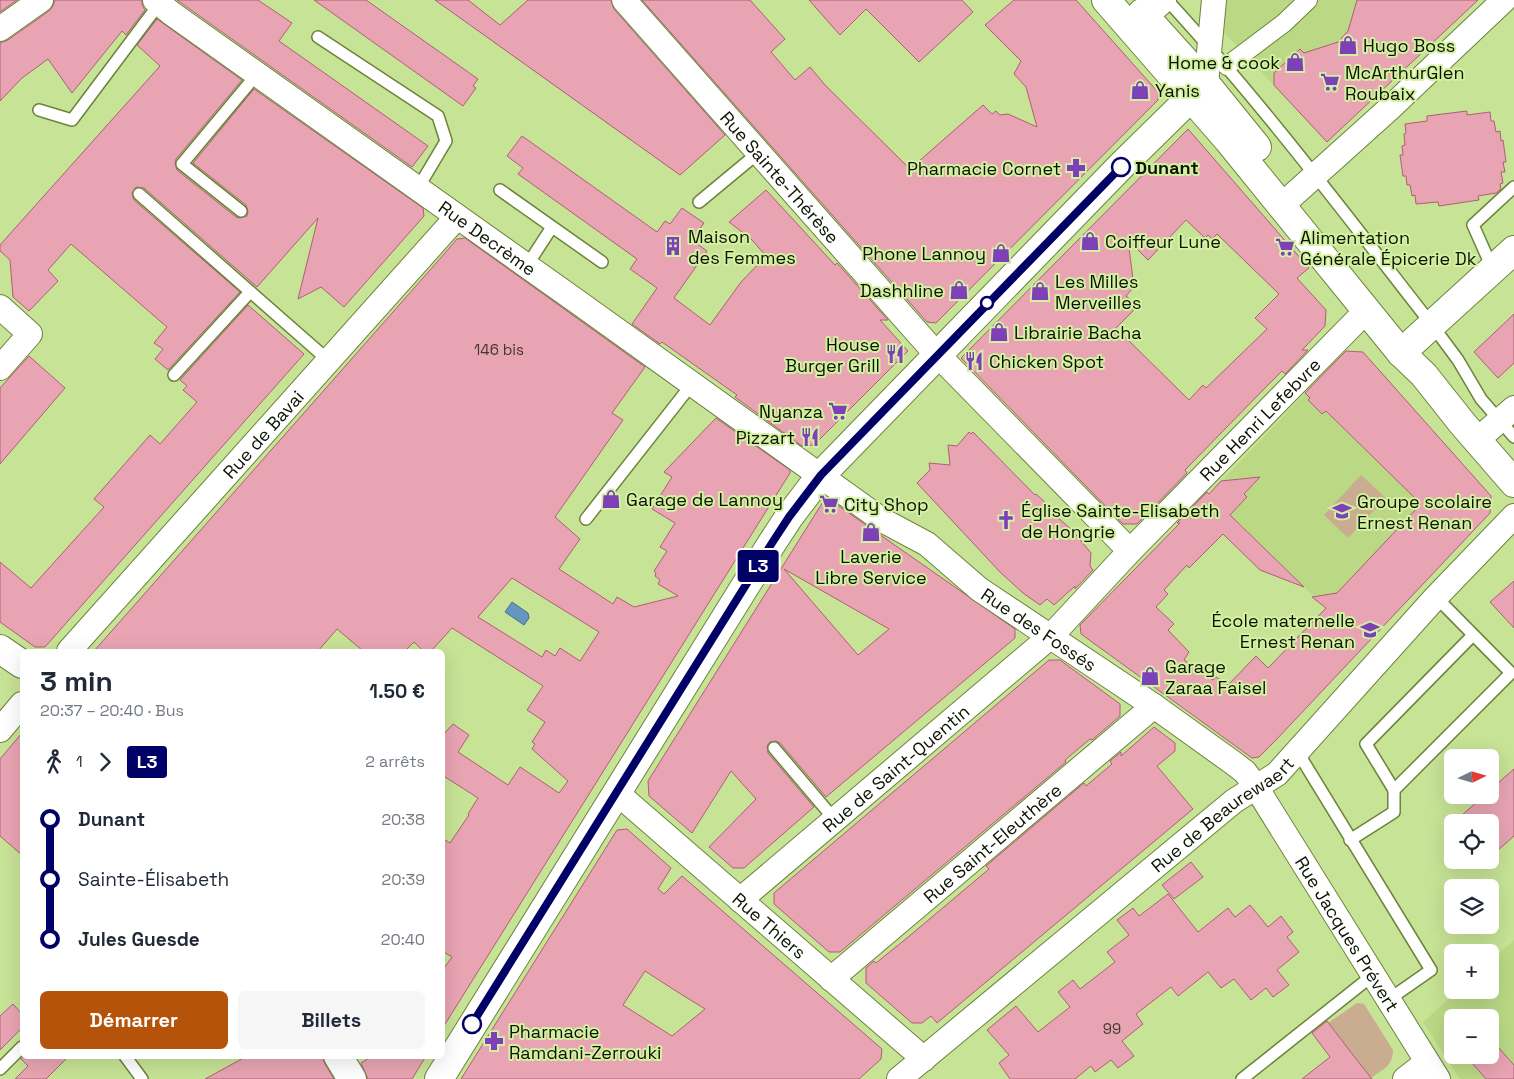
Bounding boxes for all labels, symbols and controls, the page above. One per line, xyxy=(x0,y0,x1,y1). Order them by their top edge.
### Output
shop icon: Hugo Boss xyxy=(1337,34,1359,56)
place label: Hugo Boss xyxy=(1363,34,1455,57)
place label: Home & cook xyxy=(1168,51,1280,74)
shop icon: Home & cook xyxy=(1284,51,1306,73)
place label: McArthurGlen Roubaix xyxy=(1345,61,1464,105)
supermarket icon: McArthurGlen Roubaix xyxy=(1319,71,1341,93)
shop icon: Yanis xyxy=(1129,79,1151,101)
place label: Yanis xyxy=(1155,79,1200,102)
street label: Rue Sainte-Thérèse xyxy=(716,106,845,248)
place label: Dunant xyxy=(1135,156,1199,179)
place label: Pharmacie Cornet xyxy=(907,157,1061,180)
pharmacy icon: Pharmacie Cornet xyxy=(1065,157,1087,179)
marker: Dunant xyxy=(1111,157,1131,177)
street label: Rue Decrème xyxy=(434,195,541,280)
place label: Maison des Femmes xyxy=(688,225,796,269)
place label: Alimentation Générale Épicerie Dk xyxy=(1300,226,1477,270)
shop icon: Coiffeur Lune xyxy=(1079,230,1101,252)
place label: Coiffeur Lune xyxy=(1105,230,1221,253)
building icon: Maison des Femmes xyxy=(662,235,684,257)
supermarket icon: Alimentation Générale Épicerie Dk xyxy=(1274,236,1296,258)
place label: Phone Lannoy xyxy=(862,242,986,265)
shop icon: Phone Lannoy xyxy=(990,242,1012,264)
place label: Les Milles Merveilles xyxy=(1055,270,1141,314)
place label: Dashhline xyxy=(860,279,944,302)
shop icon: Dashhline xyxy=(948,279,970,301)
shop icon: Les Milles Merveilles xyxy=(1029,280,1051,302)
unlabelled marker xyxy=(980,296,994,310)
shop icon: Librairie Bacha xyxy=(988,321,1010,343)
place label: Librairie Bacha xyxy=(1014,321,1142,344)
place label: House Burger Grill xyxy=(785,333,880,377)
house number: 146 bis xyxy=(474,340,524,359)
restaurant icon: House Burger Grill xyxy=(884,343,906,365)
restaurant icon: Chicken Spot xyxy=(963,350,985,372)
place label: Chicken Spot xyxy=(989,350,1104,373)
street label: Rue Henri Lefebvre xyxy=(1194,353,1325,485)
street label: Rue de Bavai xyxy=(218,385,308,483)
place label: Nyanza xyxy=(759,400,823,423)
supermarket icon: Nyanza xyxy=(827,400,849,422)
place label: Pizzart xyxy=(736,426,795,449)
restaurant icon: Pizzart xyxy=(799,426,821,448)
shop icon: Garage de Lannoy xyxy=(600,488,622,510)
place label: Garage de Lannoy xyxy=(626,488,783,511)
place label: Groupe scolaire Ernest Renan xyxy=(1357,490,1492,534)
supermarket icon: City Shop xyxy=(818,493,840,515)
place label: City Shop xyxy=(844,493,929,516)
place label: Église Sainte-Elisabeth de Hongrie xyxy=(1021,499,1220,543)
school or university icon: Groupe scolaire Ernest Renan xyxy=(1331,500,1353,522)
church icon: Église Sainte-Elisabeth de Hongrie xyxy=(995,509,1017,531)
shop icon: Laverie Libre Service xyxy=(860,521,882,543)
place label: Laverie Libre Service xyxy=(815,545,927,589)
line badge: L3 xyxy=(736,550,780,582)
text: L3 xyxy=(748,554,768,577)
street label: Rue des Fossés xyxy=(977,582,1101,676)
place label: École maternelle Ernest Renan xyxy=(1211,609,1355,653)
school or university icon: École maternelle Ernest Renan xyxy=(1359,619,1381,641)
place label: Garage Zaraa Faisel xyxy=(1165,655,1266,699)
text: 3 min xyxy=(40,663,113,699)
shop icon: Garage Zaraa Faisel xyxy=(1139,665,1161,687)
text: 1.50 € xyxy=(369,679,425,704)
street label: Rue de Saint-Quentin xyxy=(817,699,974,837)
text: 20:37 – 20:40 · Bus xyxy=(40,700,184,721)
icon: walk xyxy=(40,748,68,776)
icon: forward xyxy=(91,748,119,776)
north arrow xyxy=(1444,749,1499,804)
map controls xyxy=(1444,749,1499,1064)
text: L3 xyxy=(137,750,157,773)
text: 1 xyxy=(76,751,83,772)
text: 2 arrêts xyxy=(365,751,425,772)
street label: Rue de Beaurewaert xyxy=(1146,752,1299,877)
street label: Rue Saint-Eleuthère xyxy=(918,778,1066,908)
text: Dunant xyxy=(78,807,145,832)
text: 20:38 xyxy=(381,809,425,830)
button: locate xyxy=(1444,814,1499,869)
street label: Rue Jacques Prévert xyxy=(1290,852,1404,1016)
text: Sainte-Élisabeth xyxy=(78,867,229,892)
text: 20:39 xyxy=(382,869,425,890)
button: layers xyxy=(1444,879,1499,934)
street label: Rue Thiers xyxy=(728,887,811,963)
text: Jules Guesde xyxy=(78,927,200,952)
text: 20:40 xyxy=(381,929,425,950)
button: + xyxy=(1444,944,1499,999)
button: Démarrer xyxy=(40,991,228,1049)
button: Billets xyxy=(238,991,425,1049)
button: − xyxy=(1444,1009,1499,1064)
unlabelled marker xyxy=(462,1014,482,1034)
house number: 99 xyxy=(1103,1019,1121,1038)
place label: Pharmacie Ramdani-Zerrouki xyxy=(509,1020,662,1064)
pharmacy icon: Pharmacie Ramdani-Zerrouki xyxy=(483,1030,505,1052)

